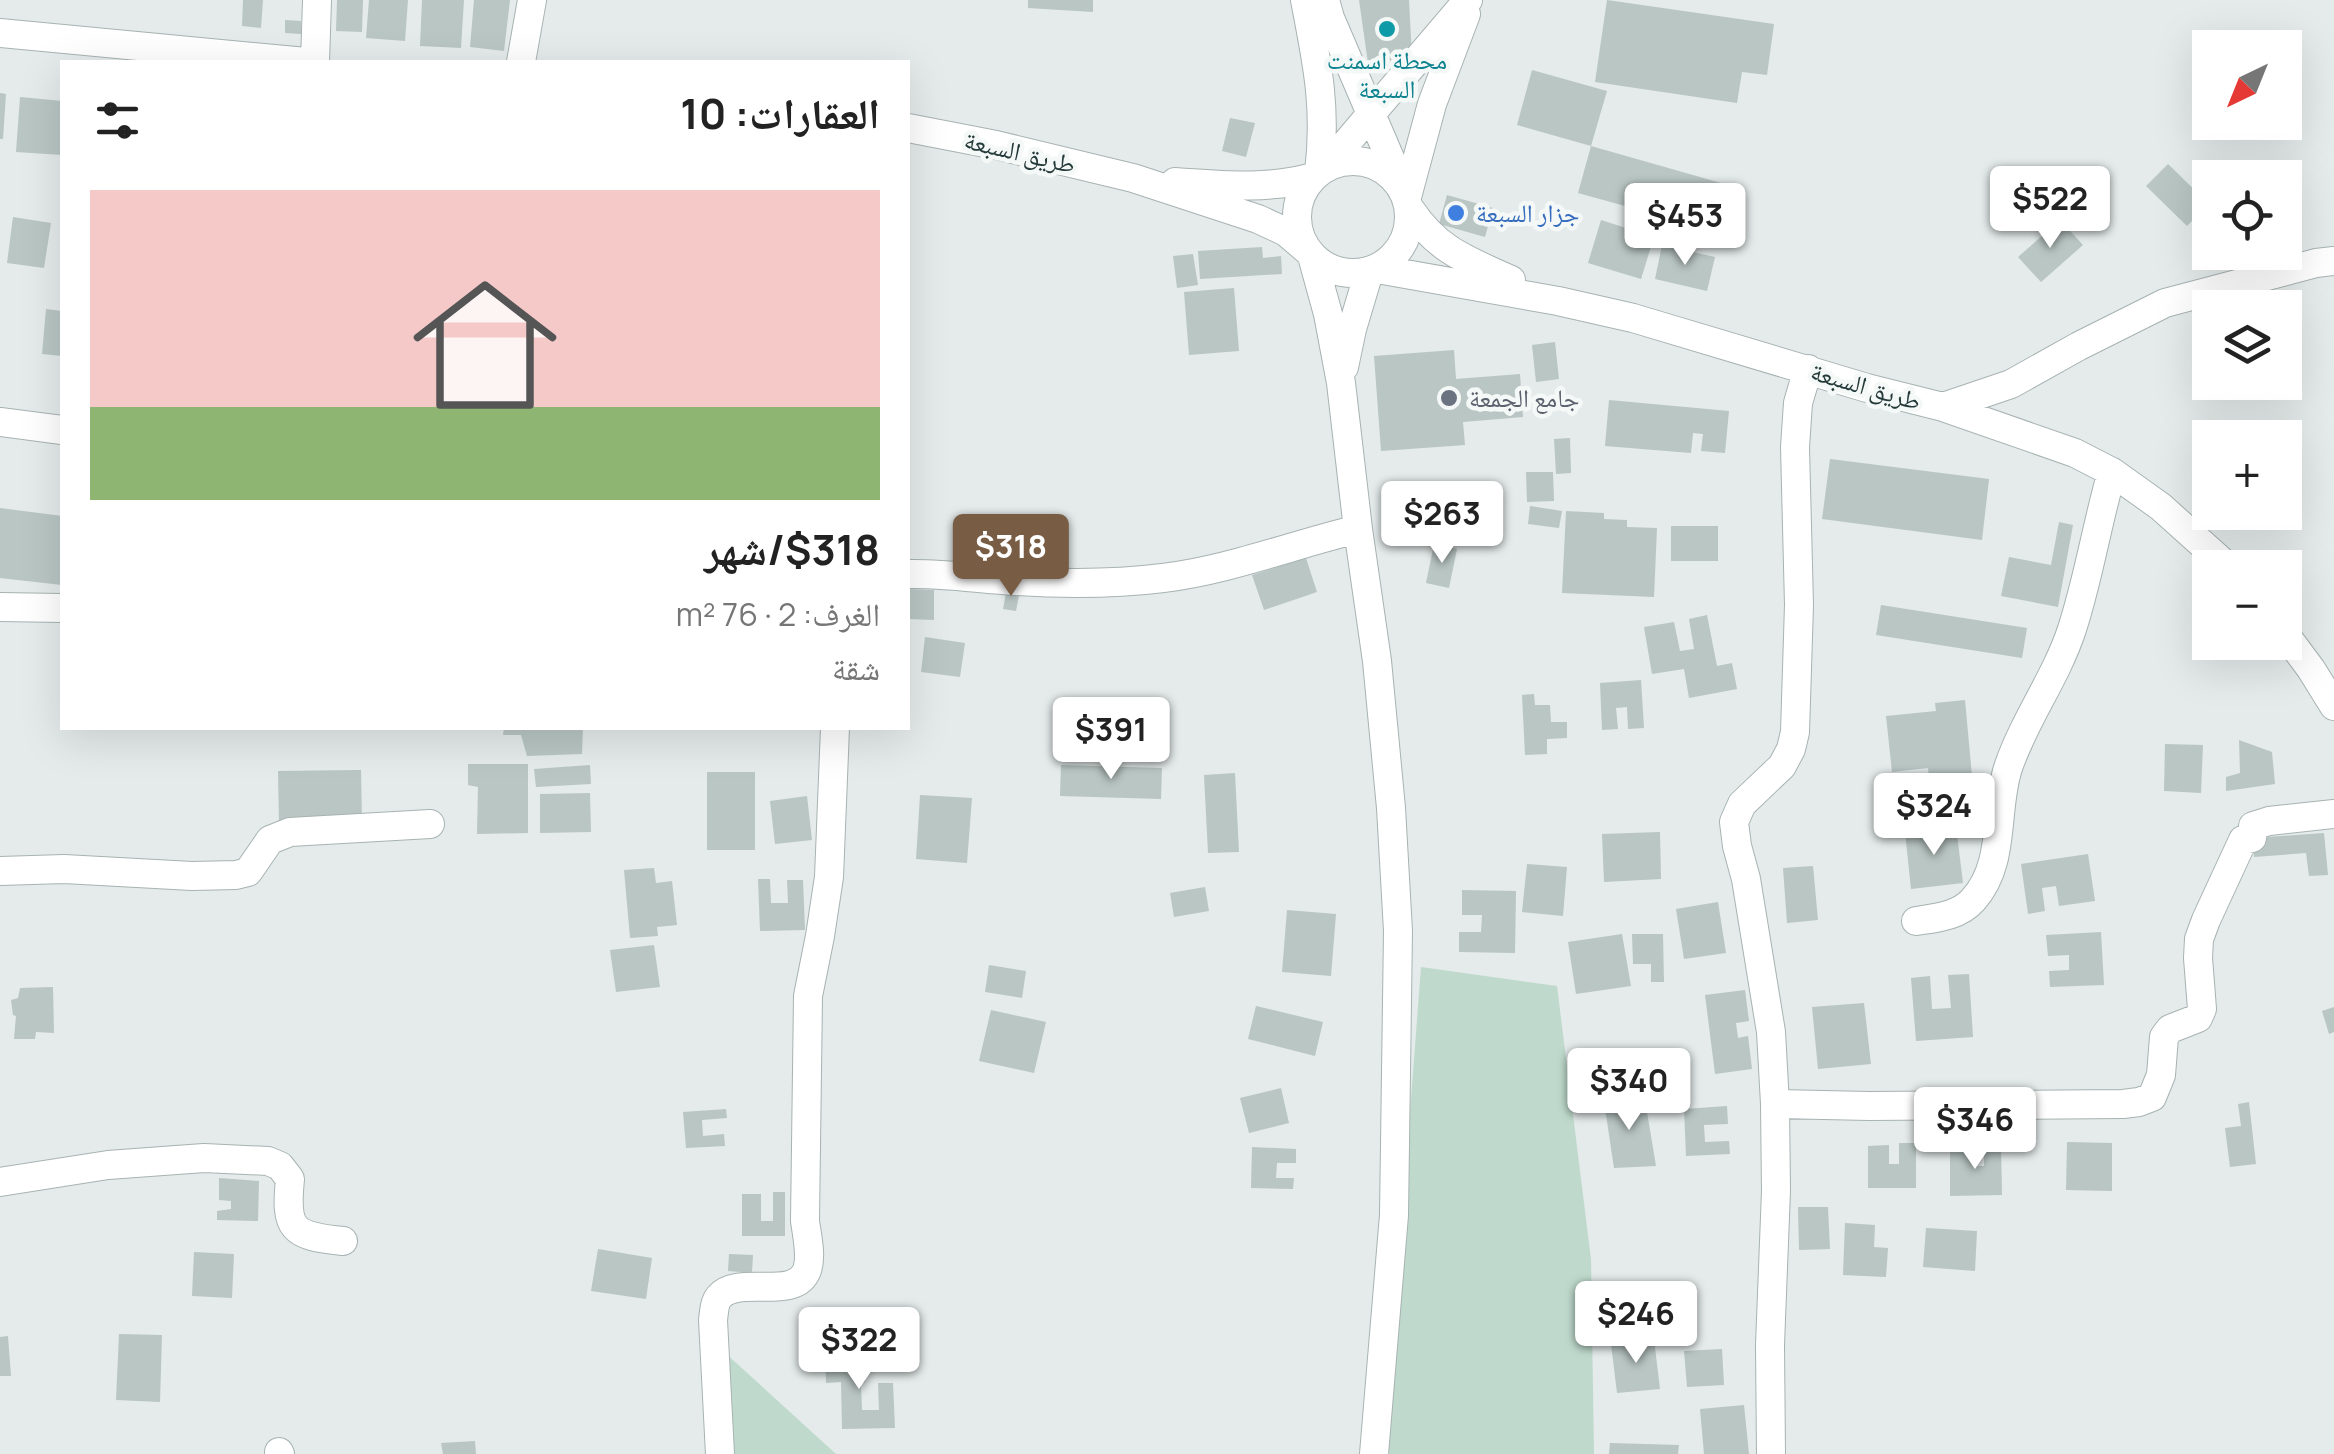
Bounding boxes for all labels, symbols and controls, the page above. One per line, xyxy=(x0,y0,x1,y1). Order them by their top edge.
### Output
marker: محطة اسمنت السبعة xyxy=(1376,18,1398,40)
north arrow xyxy=(2192,30,2302,140)
map controls xyxy=(2192,30,2302,660)
place label: محطة اسمنت السبعة xyxy=(1327,42,1447,106)
text: العقارات: 10 xyxy=(680,84,880,142)
icon: filters xyxy=(90,93,145,148)
street label: طريق السبعة xyxy=(961,122,1079,181)
button: locate xyxy=(2192,160,2302,270)
pin: $522 xyxy=(1991,166,2109,251)
text: $522 xyxy=(2012,176,2088,220)
pin: $453 xyxy=(1626,183,1744,268)
text: $453 xyxy=(1647,193,1723,237)
place label: جزار السبعة xyxy=(1476,195,1579,230)
marker: جزار السبعة xyxy=(1445,202,1467,224)
icon: home xyxy=(395,255,575,435)
button: layers xyxy=(2192,290,2302,400)
street label: طريق السبعة xyxy=(1807,353,1925,418)
place label: جامع الجمعة xyxy=(1469,380,1580,415)
marker: جامع الجمعة xyxy=(1438,387,1460,409)
button: + xyxy=(2192,420,2302,530)
pin: $263 xyxy=(1383,481,1501,566)
text: $263 xyxy=(1403,491,1481,535)
pin: $318 xyxy=(952,514,1070,599)
text: $318/شهر xyxy=(704,520,880,578)
text: $318 xyxy=(975,524,1047,568)
button: − xyxy=(2192,550,2302,660)
text: الغرف: 2 · 76 m² xyxy=(676,592,880,636)
text: شقة xyxy=(832,646,880,690)
pin: $391 xyxy=(1052,697,1170,782)
text: $391 xyxy=(1075,707,1147,751)
pin: $324 xyxy=(1875,773,1993,858)
text: $324 xyxy=(1896,783,1972,827)
pin: $340 xyxy=(1570,1048,1688,1133)
text: $340 xyxy=(1589,1058,1669,1102)
pin: $346 xyxy=(1916,1087,2034,1172)
text: $346 xyxy=(1936,1097,2014,1141)
pin: $246 xyxy=(1577,1281,1695,1366)
text: $246 xyxy=(1597,1291,1675,1335)
pin: $322 xyxy=(800,1307,918,1392)
text: $322 xyxy=(821,1317,897,1361)

